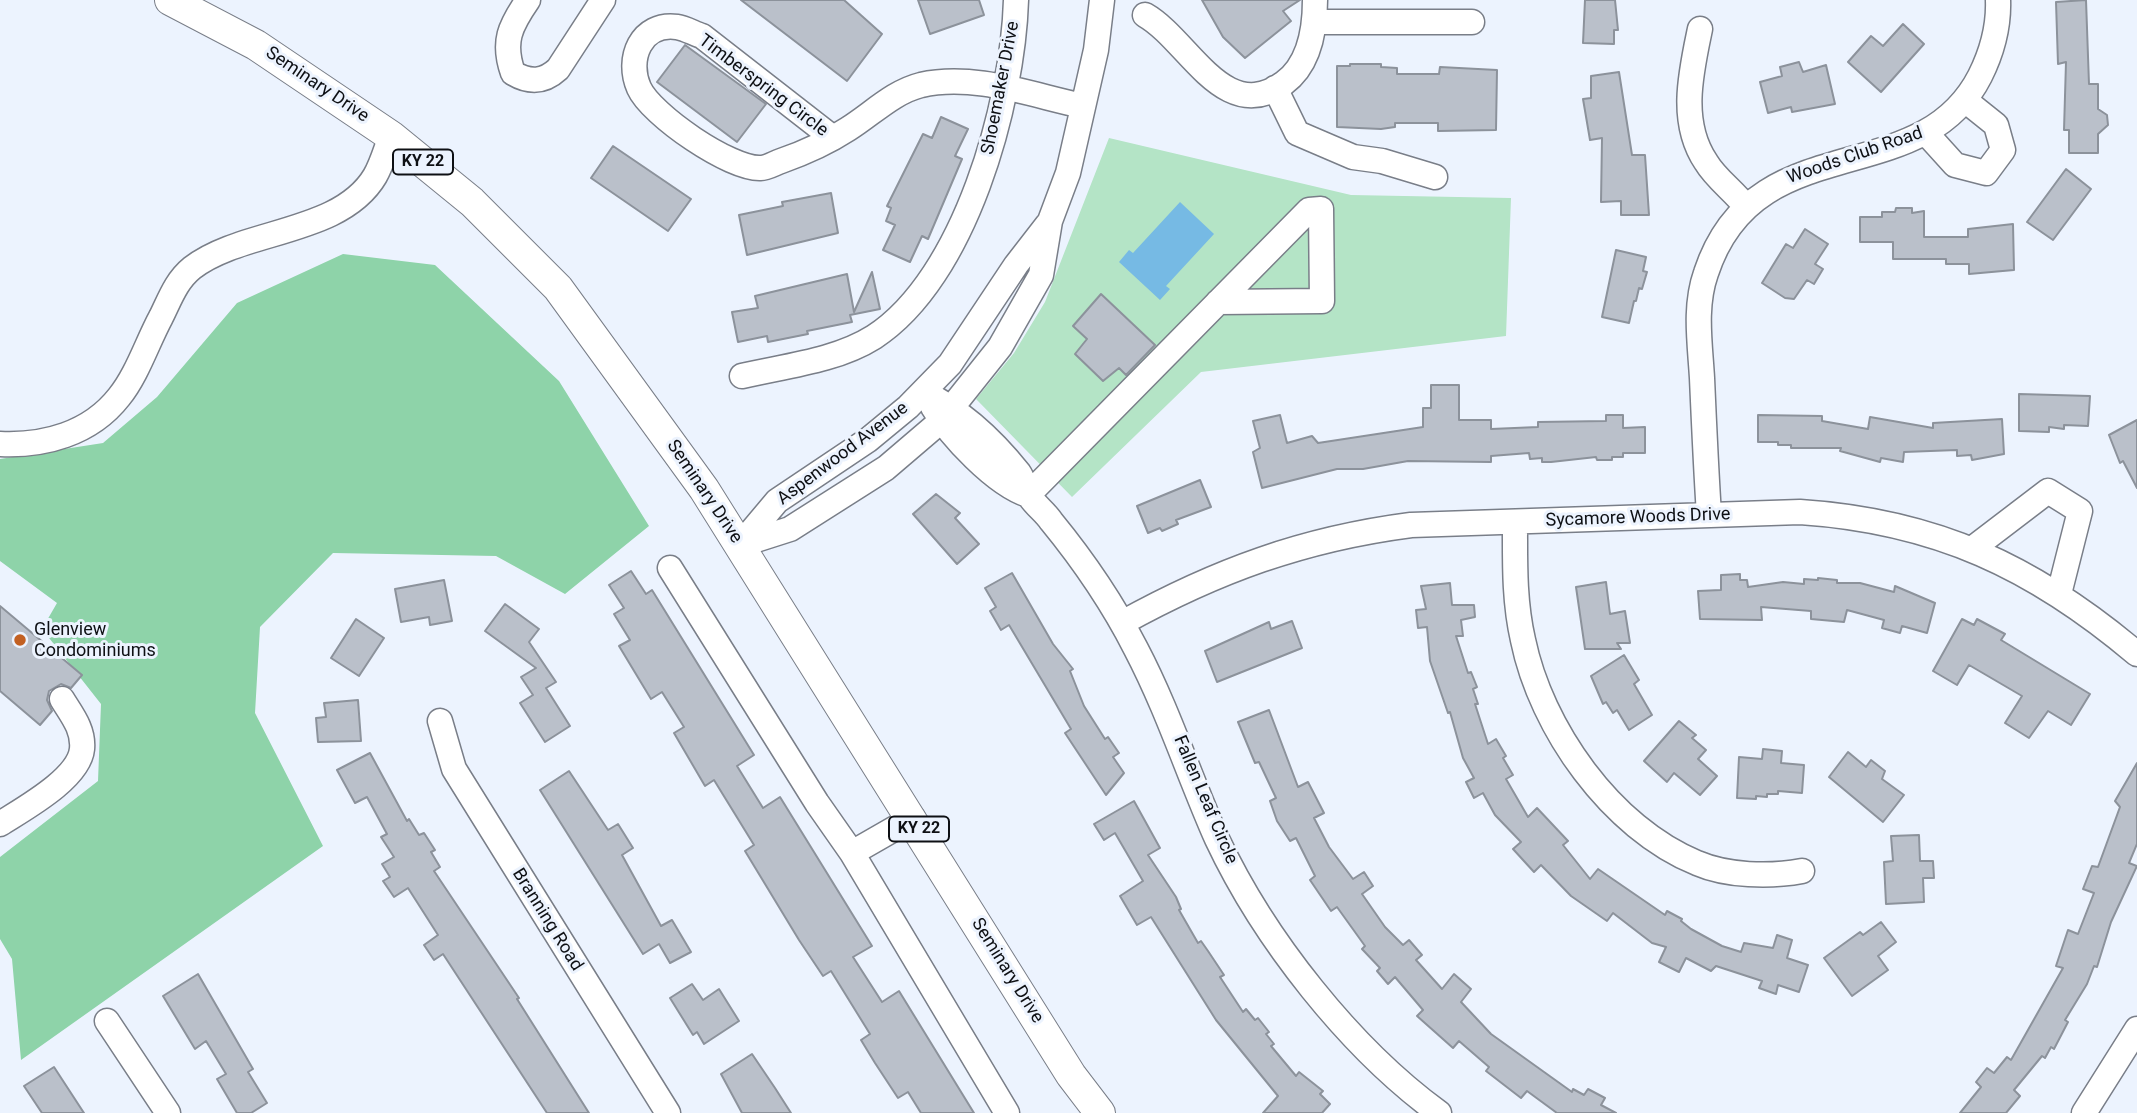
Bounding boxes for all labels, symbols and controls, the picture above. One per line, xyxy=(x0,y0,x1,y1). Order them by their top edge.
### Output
street label: Shoemaker Drive xyxy=(977,19,1025,157)
street label: Timberspring Circle xyxy=(694,30,832,142)
street label: Seminary Drive xyxy=(261,43,373,127)
street label: Woods Club Road xyxy=(1784,123,1926,189)
road number: KY 22 xyxy=(393,150,453,174)
street label: Aspenwood Avenue xyxy=(773,398,913,510)
street label: Seminary Drive xyxy=(662,436,746,548)
street label: Sycamore Woods Drive xyxy=(1545,504,1731,532)
place label: Glenview Condominiums xyxy=(34,619,156,662)
marker: Glenview Condominiums xyxy=(12,632,28,648)
street label: Fallen Leaf Circle xyxy=(1168,733,1242,867)
road number: KY 22 xyxy=(889,816,949,842)
street label: Branning Road xyxy=(507,865,587,975)
street label: Seminary Drive xyxy=(966,914,1048,1028)

